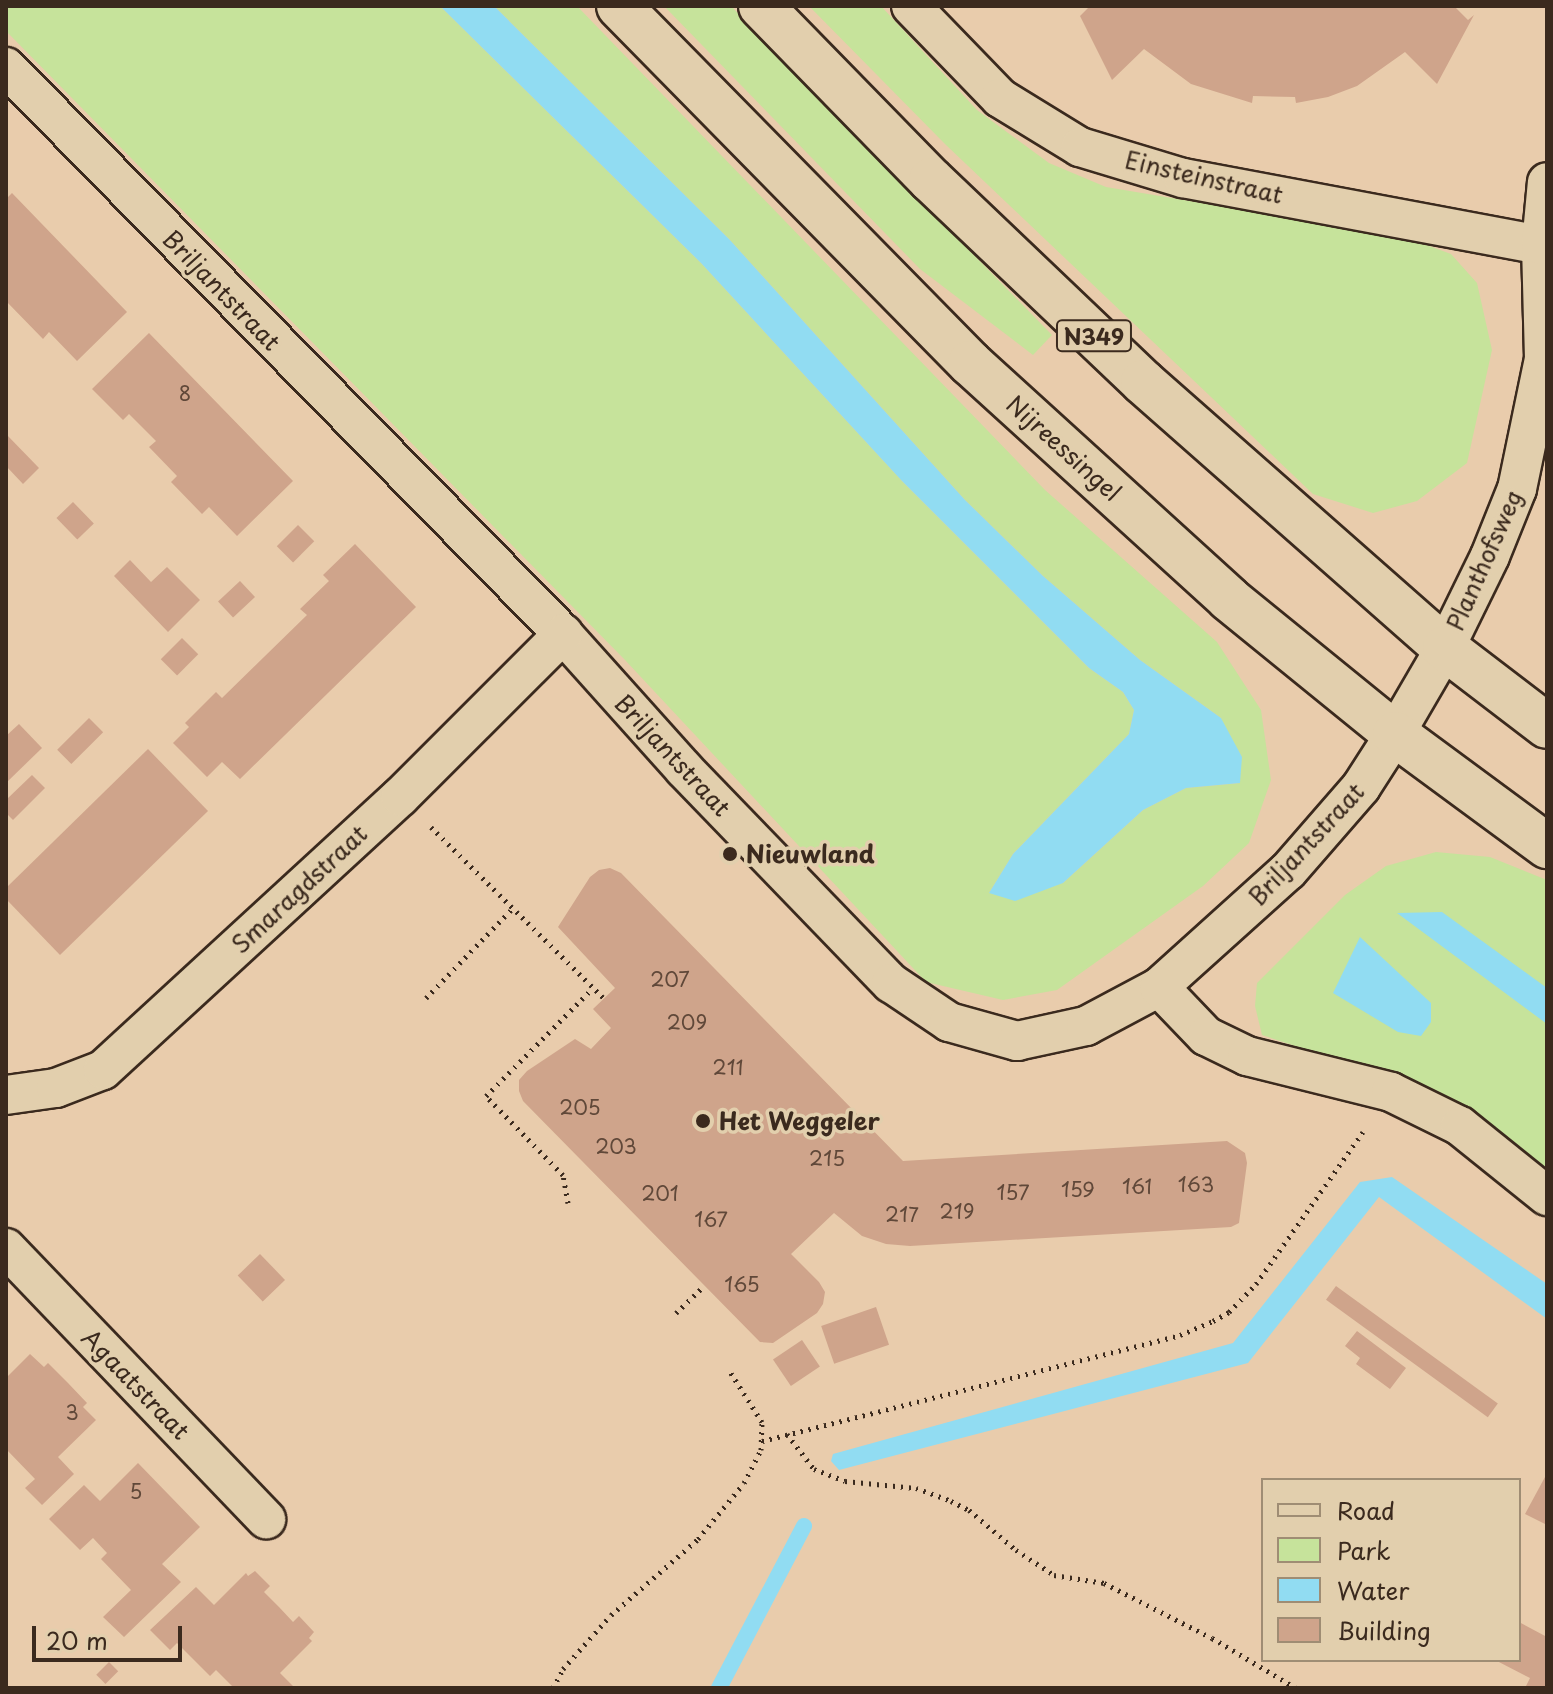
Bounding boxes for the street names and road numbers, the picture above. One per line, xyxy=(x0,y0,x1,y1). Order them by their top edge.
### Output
street label: Einsteinstraat xyxy=(1122,145,1286,209)
street label: Briljantstraat xyxy=(157,224,287,356)
road number: N349 xyxy=(1054,318,1134,354)
street label: Nijreessingel xyxy=(1001,389,1127,507)
street label: Planthofsweg xyxy=(1440,485,1528,635)
street label: Briljantstraat xyxy=(609,688,737,822)
street label: Briljantstraat xyxy=(1242,777,1370,911)
street label: Smaragdstraat xyxy=(225,819,373,959)
street label: Agaatstraat xyxy=(76,1323,196,1445)

